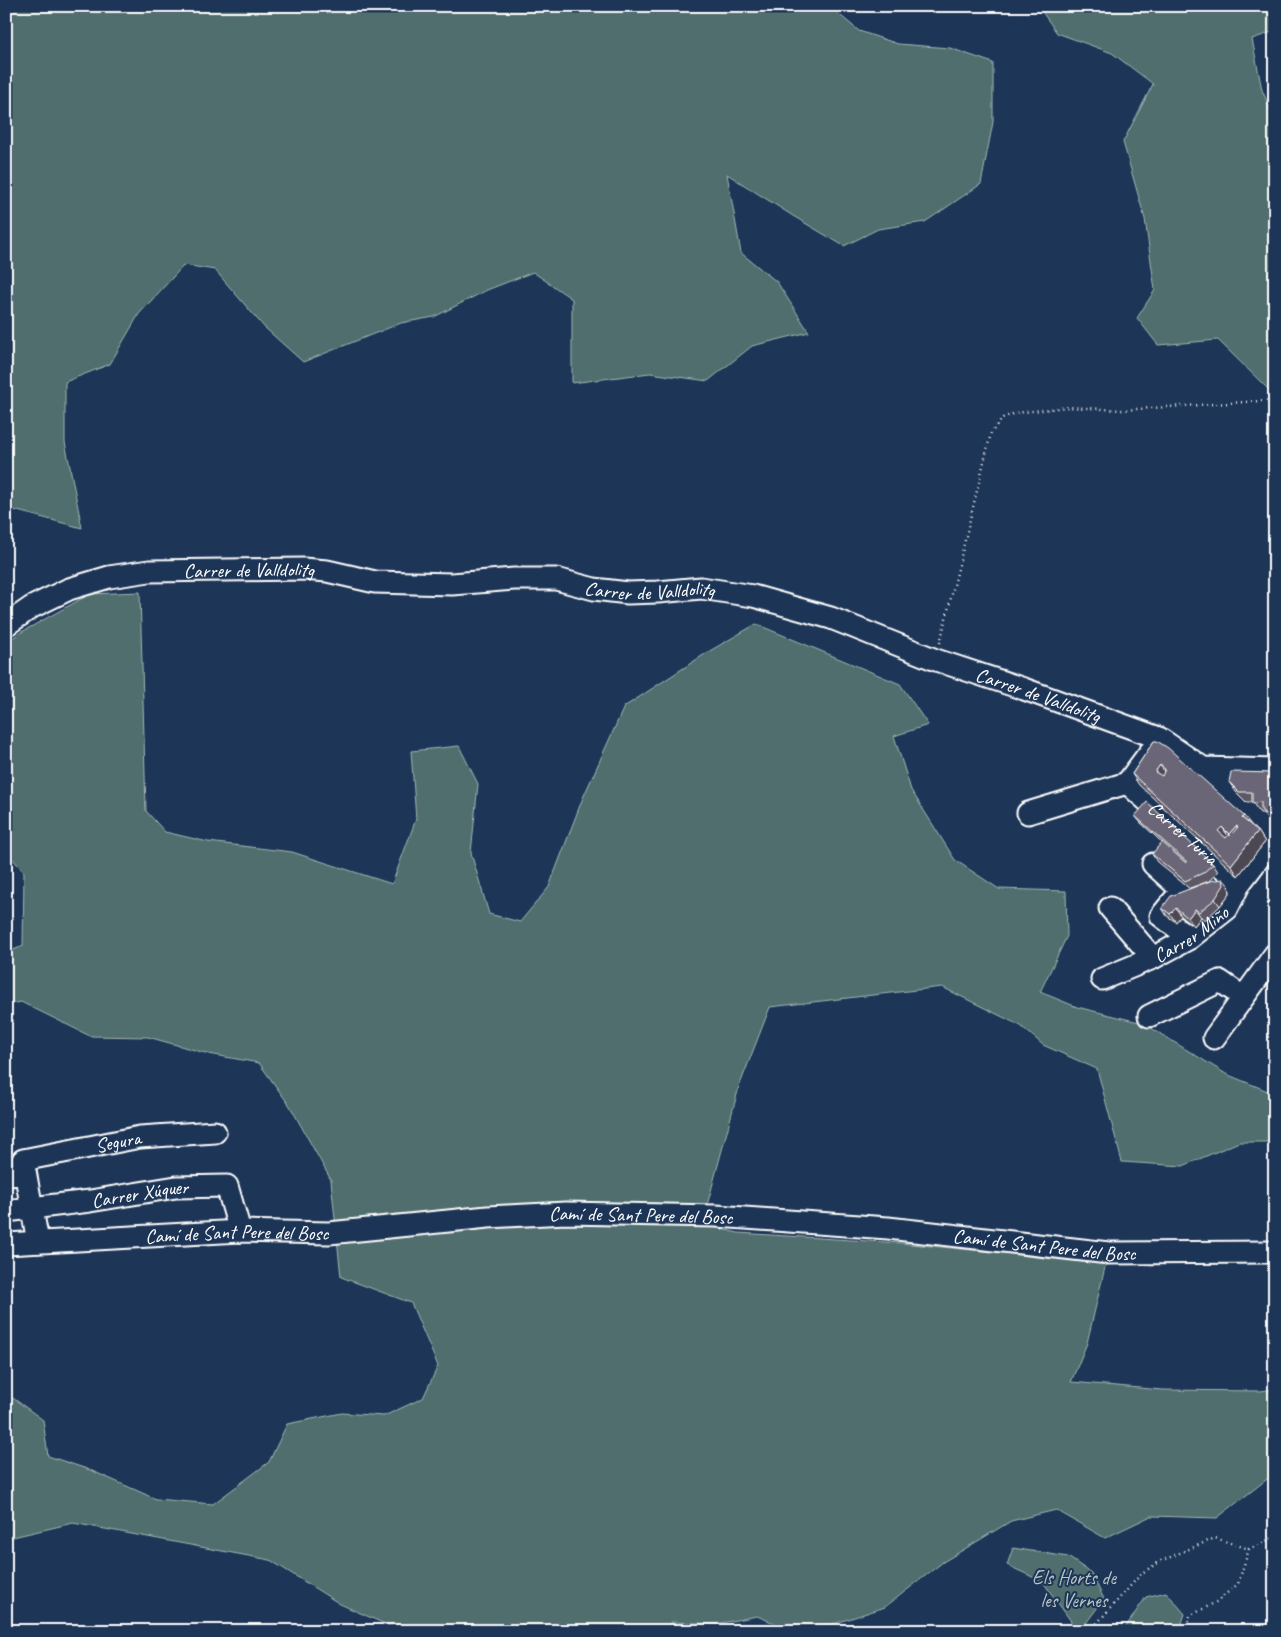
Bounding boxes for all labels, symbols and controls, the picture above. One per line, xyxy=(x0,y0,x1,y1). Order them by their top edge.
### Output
street label: Carrer de Valldolitg xyxy=(184,556,316,583)
street label: Carrer de Valldolitg xyxy=(582,575,718,606)
street label: Carrer de Valldolitg xyxy=(973,661,1105,729)
street label: Carrer Turia xyxy=(1143,795,1225,872)
street label: Carrer Miño xyxy=(1149,900,1234,968)
street label: Segura xyxy=(93,1124,144,1158)
street label: Carrer Xúquer xyxy=(90,1174,190,1213)
street label: Camí de Sant Pere del Bosc xyxy=(548,1200,734,1230)
street label: Camí de Sant Pere del Bosc xyxy=(144,1218,330,1249)
street label: Camí de Sant Pere del Bosc xyxy=(952,1223,1137,1266)
park label: Els Horts de les Vernes xyxy=(1032,1565,1117,1613)

